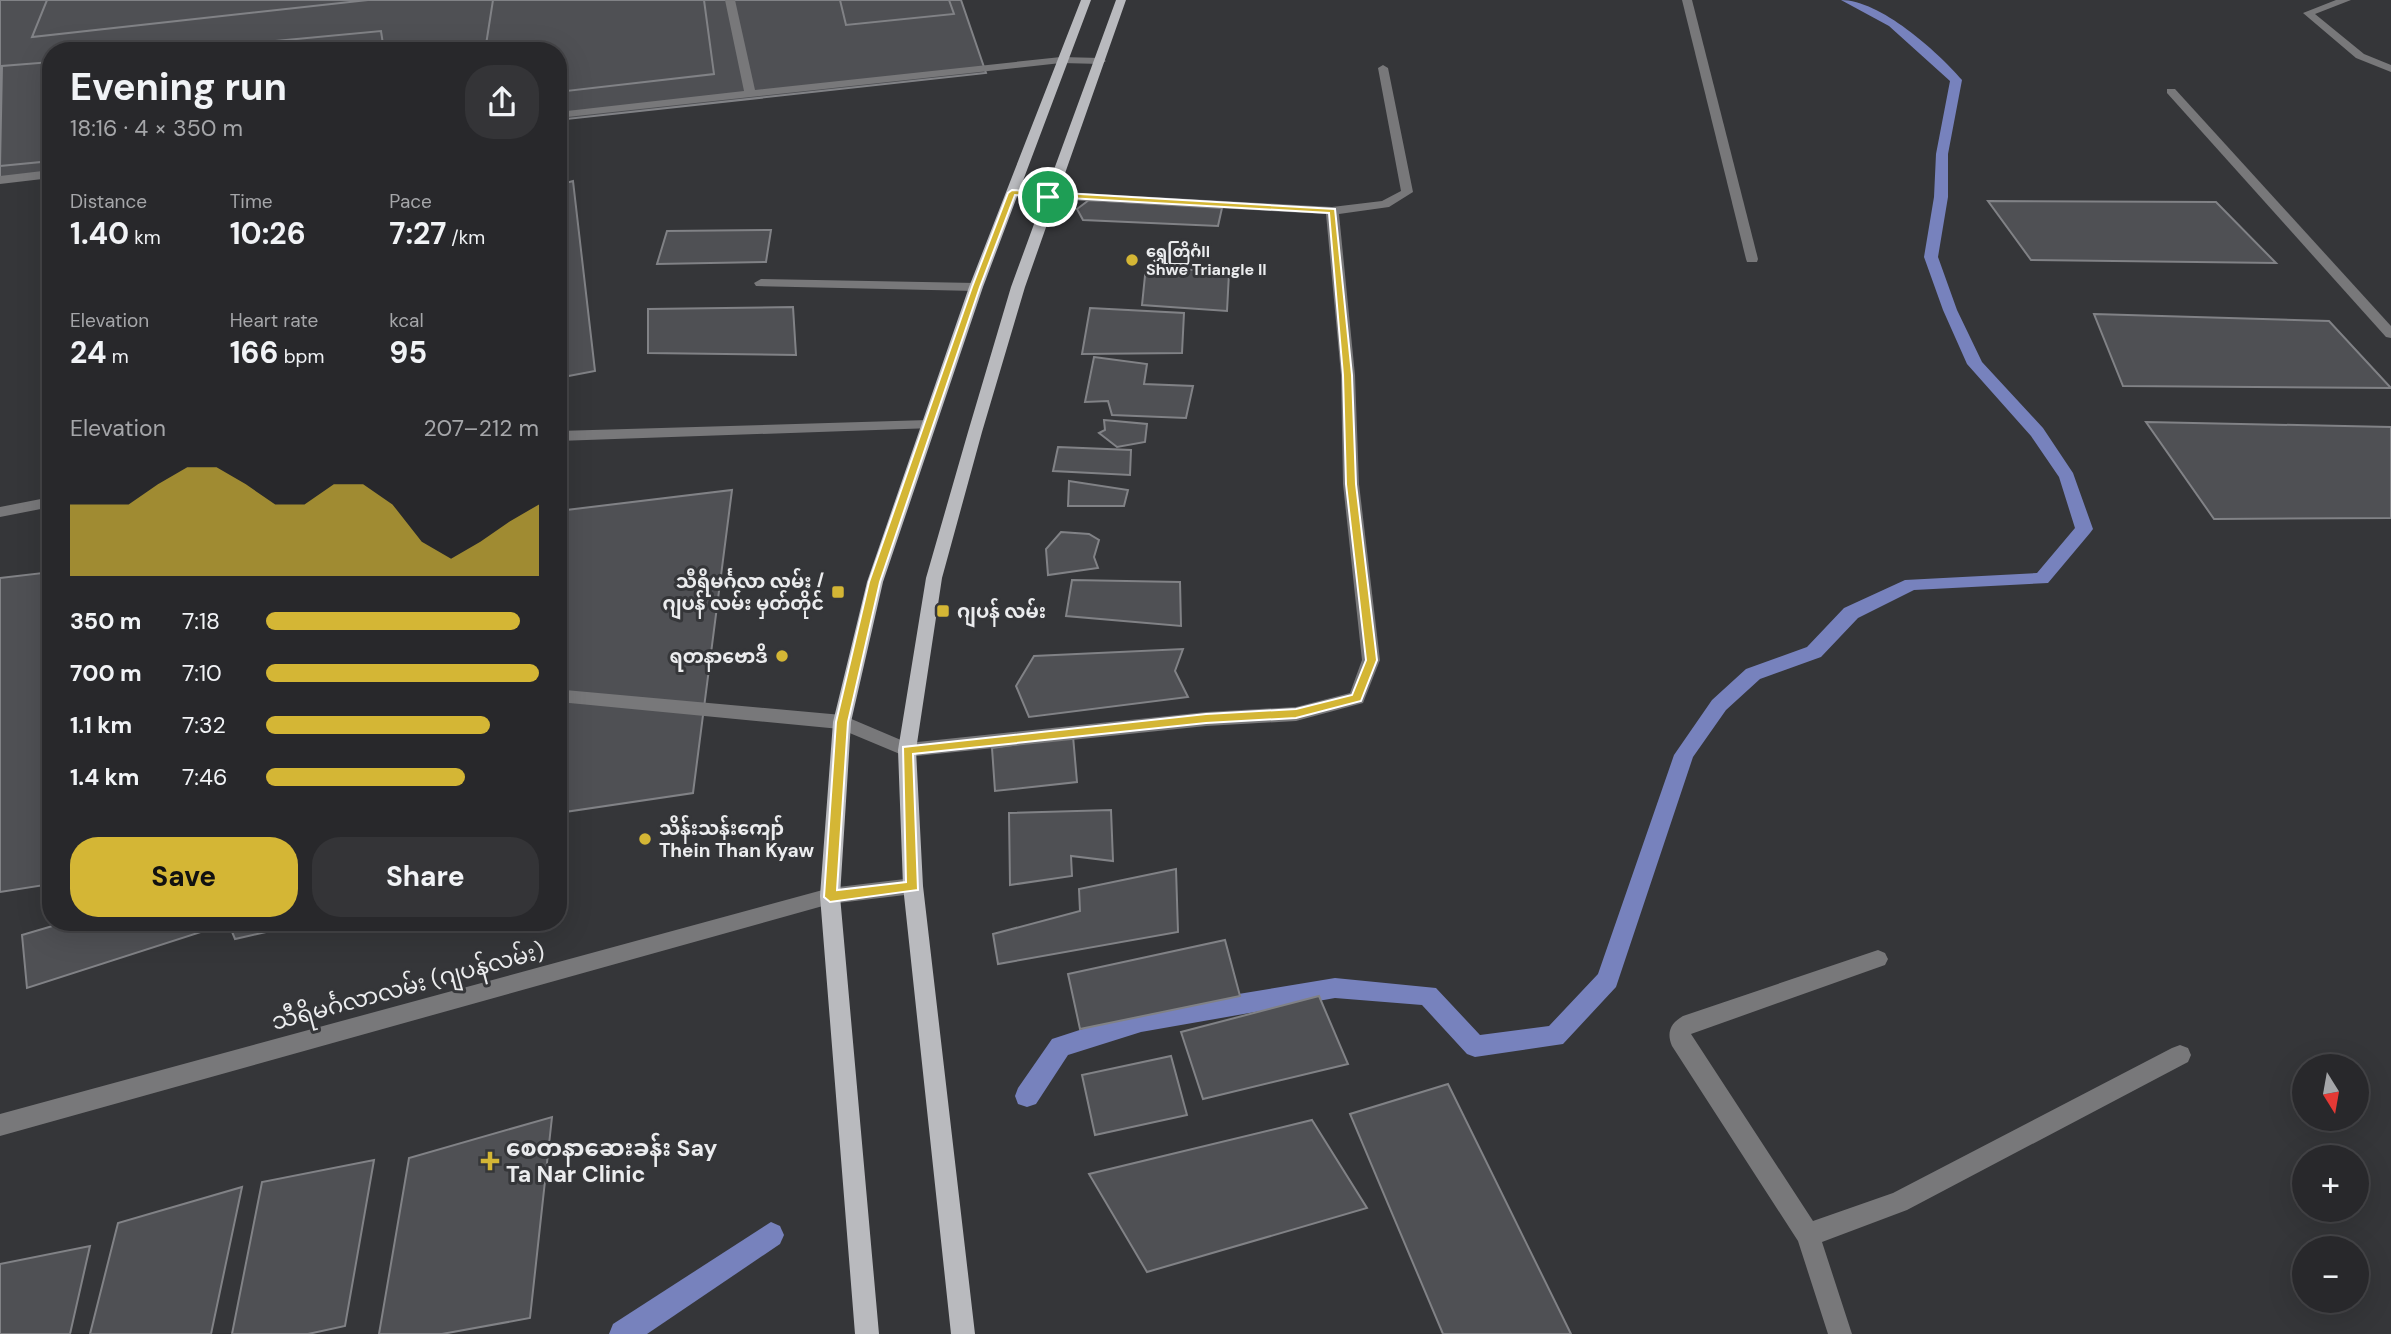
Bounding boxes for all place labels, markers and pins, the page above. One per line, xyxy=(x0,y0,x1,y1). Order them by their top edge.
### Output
pin xyxy=(1018,167,1078,227)
place label: ရွှေတြိဂံII Shwe Triangle II xyxy=(1146,241,1267,280)
marker: ရွှေတြိဂံII Shwe Triangle II xyxy=(1124,252,1140,268)
place label: သီရိမင်္ဂလာ လမ်း / ဂျပန် လမ်း မှတ်တိုင် xyxy=(663,568,824,620)
marker: သီရိမင်္ဂလာ လမ်း / ဂျပန် လမ်း မှတ်တိုင် xyxy=(830,584,846,600)
place label: ဂျပန် လမ်း xyxy=(957,598,1046,628)
marker: ဂျပန် လမ်း xyxy=(935,603,951,619)
place label: ရတနာဗောဒိ xyxy=(670,643,768,672)
marker: ရတနာဗောဒိ xyxy=(774,648,790,664)
place label: သိန်းသန်းကျော် Thein Than Kyaw xyxy=(659,815,815,863)
marker: သိန်းသန်းကျော် Thein Than Kyaw xyxy=(637,831,653,847)
place label: စေတနာဆေးခန်း Say Ta Nar Clinic xyxy=(506,1132,717,1189)
marker: စေတနာဆေးခန်း Say Ta Nar Clinic xyxy=(480,1151,500,1171)

